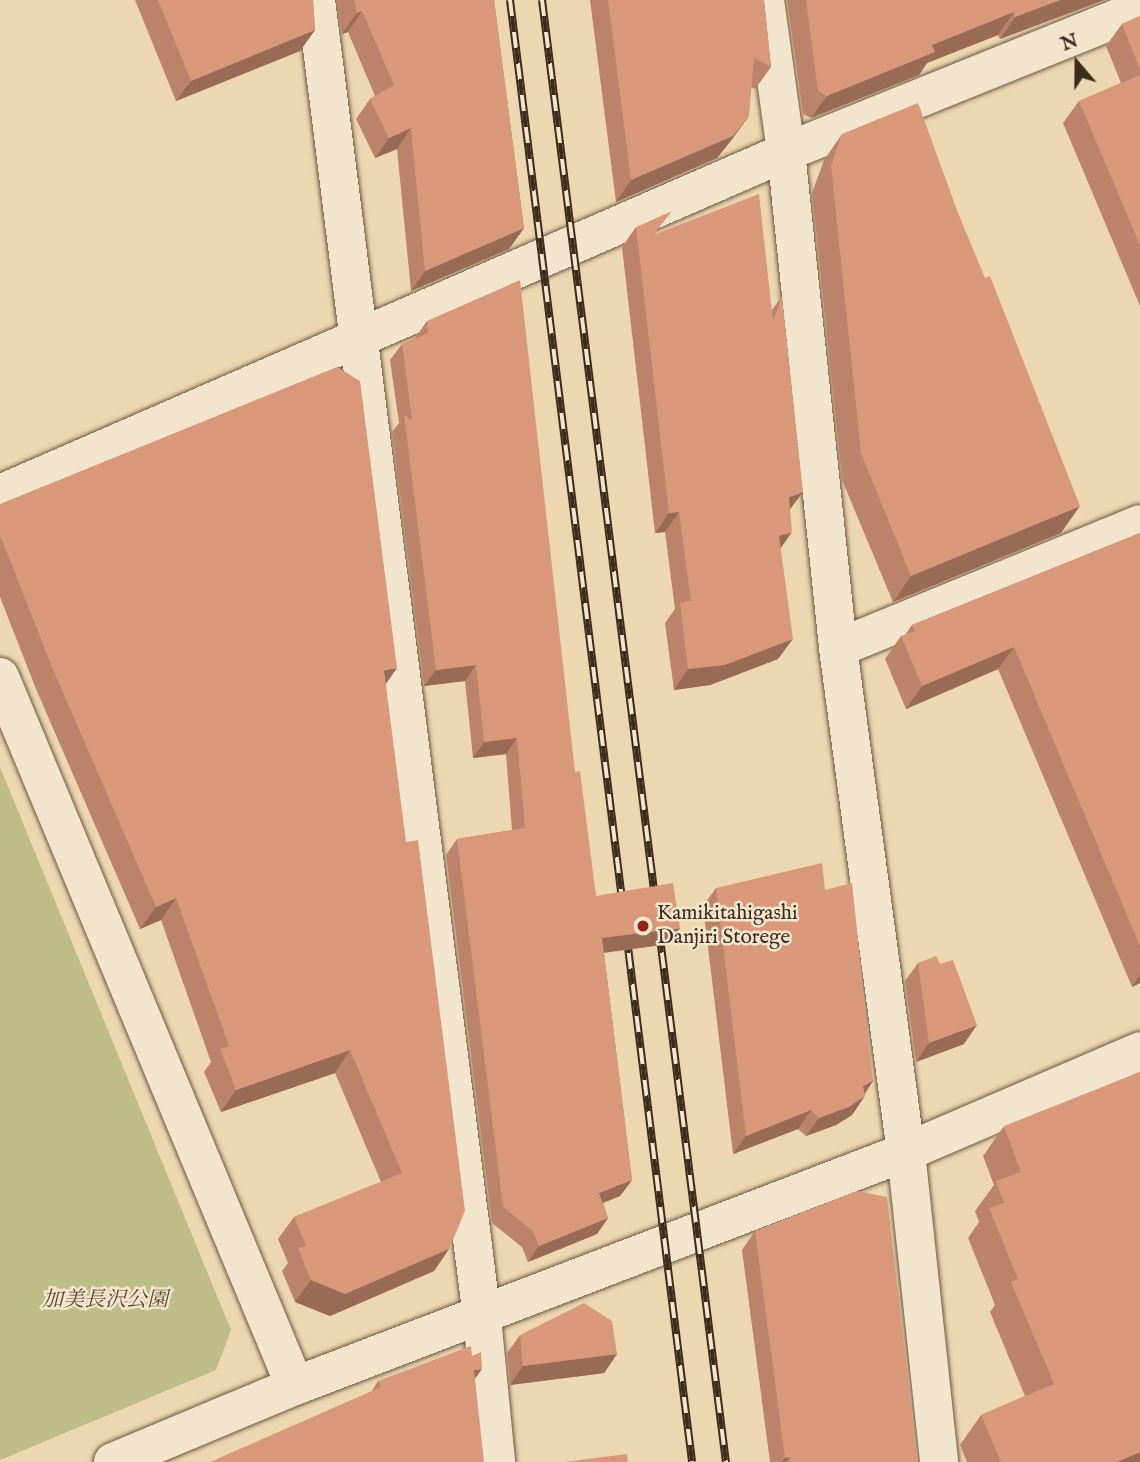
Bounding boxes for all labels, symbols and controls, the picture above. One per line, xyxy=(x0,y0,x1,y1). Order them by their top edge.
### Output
north arrow xyxy=(1042,28,1112,98)
text: N xyxy=(1058,29,1082,57)
place label: Kamikitahigashi Danjiri Storege xyxy=(657,901,798,951)
marker: Kamikitahigashi Danjiri Storege xyxy=(635,918,651,934)
park label: 加美長沢公園 xyxy=(42,1288,168,1314)

